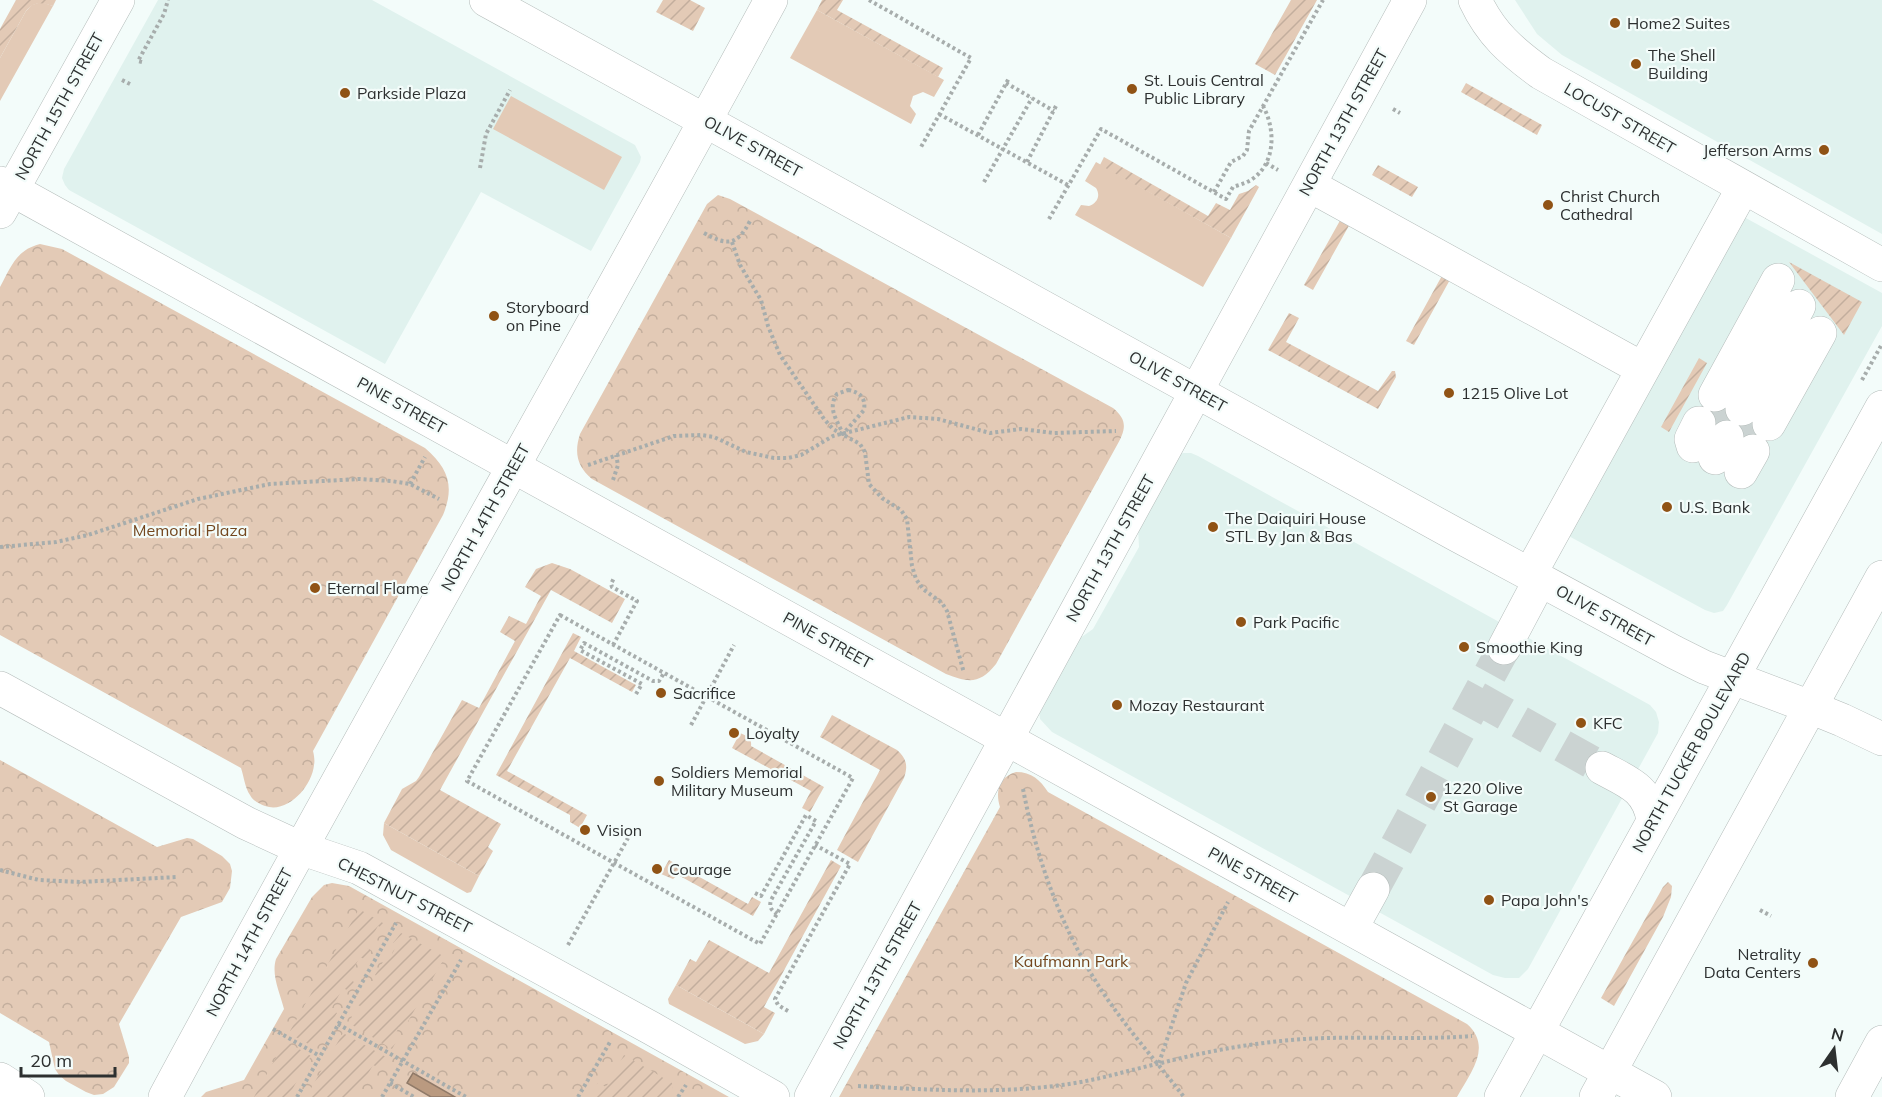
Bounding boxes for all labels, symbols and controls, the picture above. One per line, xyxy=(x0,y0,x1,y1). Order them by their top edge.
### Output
place label: Home2 Suites xyxy=(1627,13,1730,33)
marker: Home2 Suites xyxy=(1608,16,1622,30)
street label: NORTH 15TH STREET xyxy=(10,29,108,183)
street label: NORTH 13TH STREET xyxy=(1294,45,1392,199)
place label: The Shell Building xyxy=(1648,45,1716,83)
marker: The Shell Building xyxy=(1629,57,1643,71)
place label: St. Louis Central Public Library xyxy=(1144,70,1264,108)
street label: LOCUST STREET xyxy=(1561,78,1680,158)
marker: St. Louis Central Public Library xyxy=(1125,82,1139,96)
place label: Parkside Plaza xyxy=(357,83,466,103)
marker: Parkside Plaza xyxy=(338,86,352,100)
street label: OLIVE STREET xyxy=(701,111,806,181)
place label: Jefferson Arms xyxy=(1703,140,1812,160)
marker: Jefferson Arms xyxy=(1817,143,1831,157)
place label: Christ Church Cathedral xyxy=(1560,186,1660,224)
marker: Christ Church Cathedral xyxy=(1541,198,1555,212)
place label: Storyboard on Pine xyxy=(506,297,589,335)
marker: Storyboard on Pine xyxy=(487,309,501,323)
street label: OLIVE STREET xyxy=(1126,346,1231,416)
street label: PINE STREET xyxy=(354,372,450,438)
place label: 1215 Olive Lot xyxy=(1461,383,1568,403)
marker: 1215 Olive Lot xyxy=(1442,386,1456,400)
street label: NORTH 14TH STREET xyxy=(436,440,534,594)
street label: NORTH 13TH STREET xyxy=(1061,471,1159,625)
place label: U.S. Bank xyxy=(1679,497,1751,517)
marker: U.S. Bank xyxy=(1660,500,1674,514)
place label: The Daiquiri House STL By Jan & Bas xyxy=(1225,508,1366,546)
park label: Memorial Plaza xyxy=(133,520,247,540)
marker: The Daiquiri House STL By Jan & Bas xyxy=(1206,520,1220,534)
place label: Eternal Flame xyxy=(327,578,428,598)
street label: OLIVE STREET xyxy=(1553,580,1658,650)
marker: Eternal Flame xyxy=(308,581,322,595)
street label: PINE STREET xyxy=(780,607,876,673)
place label: Park Pacific xyxy=(1253,612,1339,632)
marker: Park Pacific xyxy=(1234,615,1248,629)
place label: Smoothie King xyxy=(1476,637,1583,657)
marker: Smoothie King xyxy=(1457,640,1471,654)
street label: NORTH TUCKER BOULEVARD xyxy=(1627,648,1755,856)
place label: Sacrifice xyxy=(673,683,736,703)
marker: Sacrifice xyxy=(654,686,668,700)
place label: Mozay Restaurant xyxy=(1129,695,1265,715)
marker: Mozay Restaurant xyxy=(1110,698,1124,712)
place label: KFC xyxy=(1593,713,1623,733)
marker: KFC xyxy=(1574,716,1588,730)
place label: Loyalty xyxy=(746,723,800,743)
marker: Loyalty xyxy=(727,726,741,740)
place label: Soldiers Memorial Military Museum xyxy=(671,762,803,800)
marker: Soldiers Memorial Military Museum xyxy=(652,774,666,788)
place label: 1220 Olive St Garage xyxy=(1443,778,1523,816)
marker: 1220 Olive St Garage xyxy=(1424,790,1438,804)
place label: Vision xyxy=(597,820,642,840)
marker: Vision xyxy=(578,823,592,837)
street label: PINE STREET xyxy=(1205,842,1301,908)
street label: CHESTNUT STREET xyxy=(334,852,476,938)
place label: Courage xyxy=(669,859,731,879)
marker: Courage xyxy=(650,862,664,876)
street label: NORTH 14TH STREET xyxy=(201,864,297,1020)
place label: Papa John's xyxy=(1501,890,1589,910)
marker: Papa John's xyxy=(1482,893,1496,907)
street label: NORTH 13TH STREET xyxy=(828,898,926,1052)
place label: Netrality Data Centers xyxy=(1704,944,1801,982)
park label: Kaufmann Park xyxy=(1014,951,1129,971)
marker: Netrality Data Centers xyxy=(1806,956,1820,970)
north arrow xyxy=(1804,1019,1864,1079)
text: N xyxy=(1829,1023,1846,1046)
scale bar xyxy=(21,1040,116,1078)
text: 20 m xyxy=(30,1049,72,1072)

